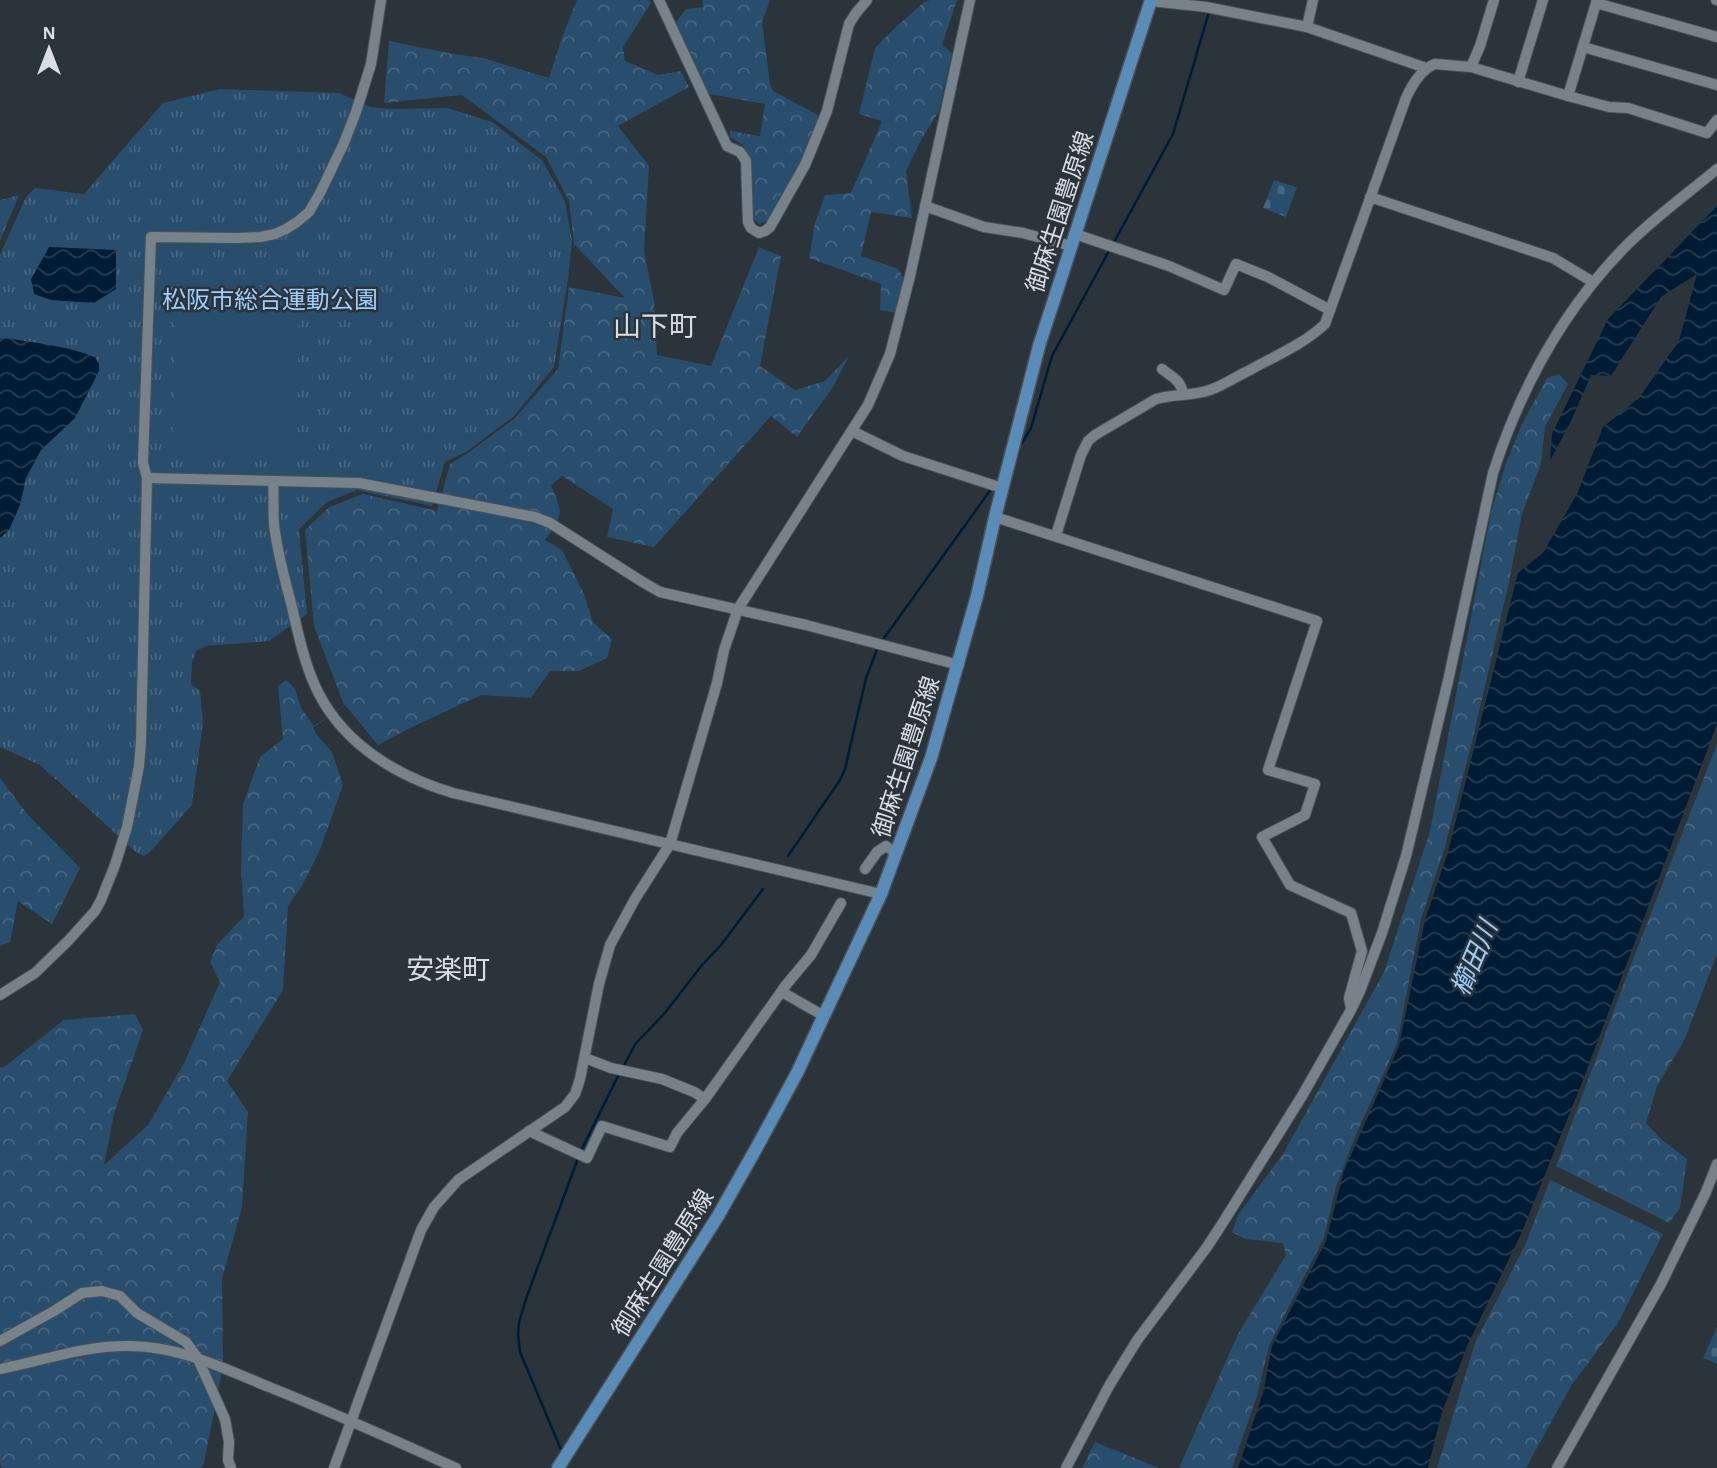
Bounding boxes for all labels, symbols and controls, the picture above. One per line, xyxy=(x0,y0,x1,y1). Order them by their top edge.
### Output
north arrow xyxy=(14,14,84,84)
text: N xyxy=(42,24,56,43)
street label: 御麻生園豊原線 xyxy=(1022,128,1098,296)
park label: 松阪市総合運動公園 xyxy=(162,287,378,313)
district label: 山下町 xyxy=(613,313,697,342)
street label: 御麻生園豊原線 xyxy=(868,673,944,841)
water label: 櫛田川 xyxy=(1447,914,1503,999)
district label: 安楽町 xyxy=(406,955,490,985)
street label: 御麻生園豊原線 xyxy=(607,1185,719,1341)

